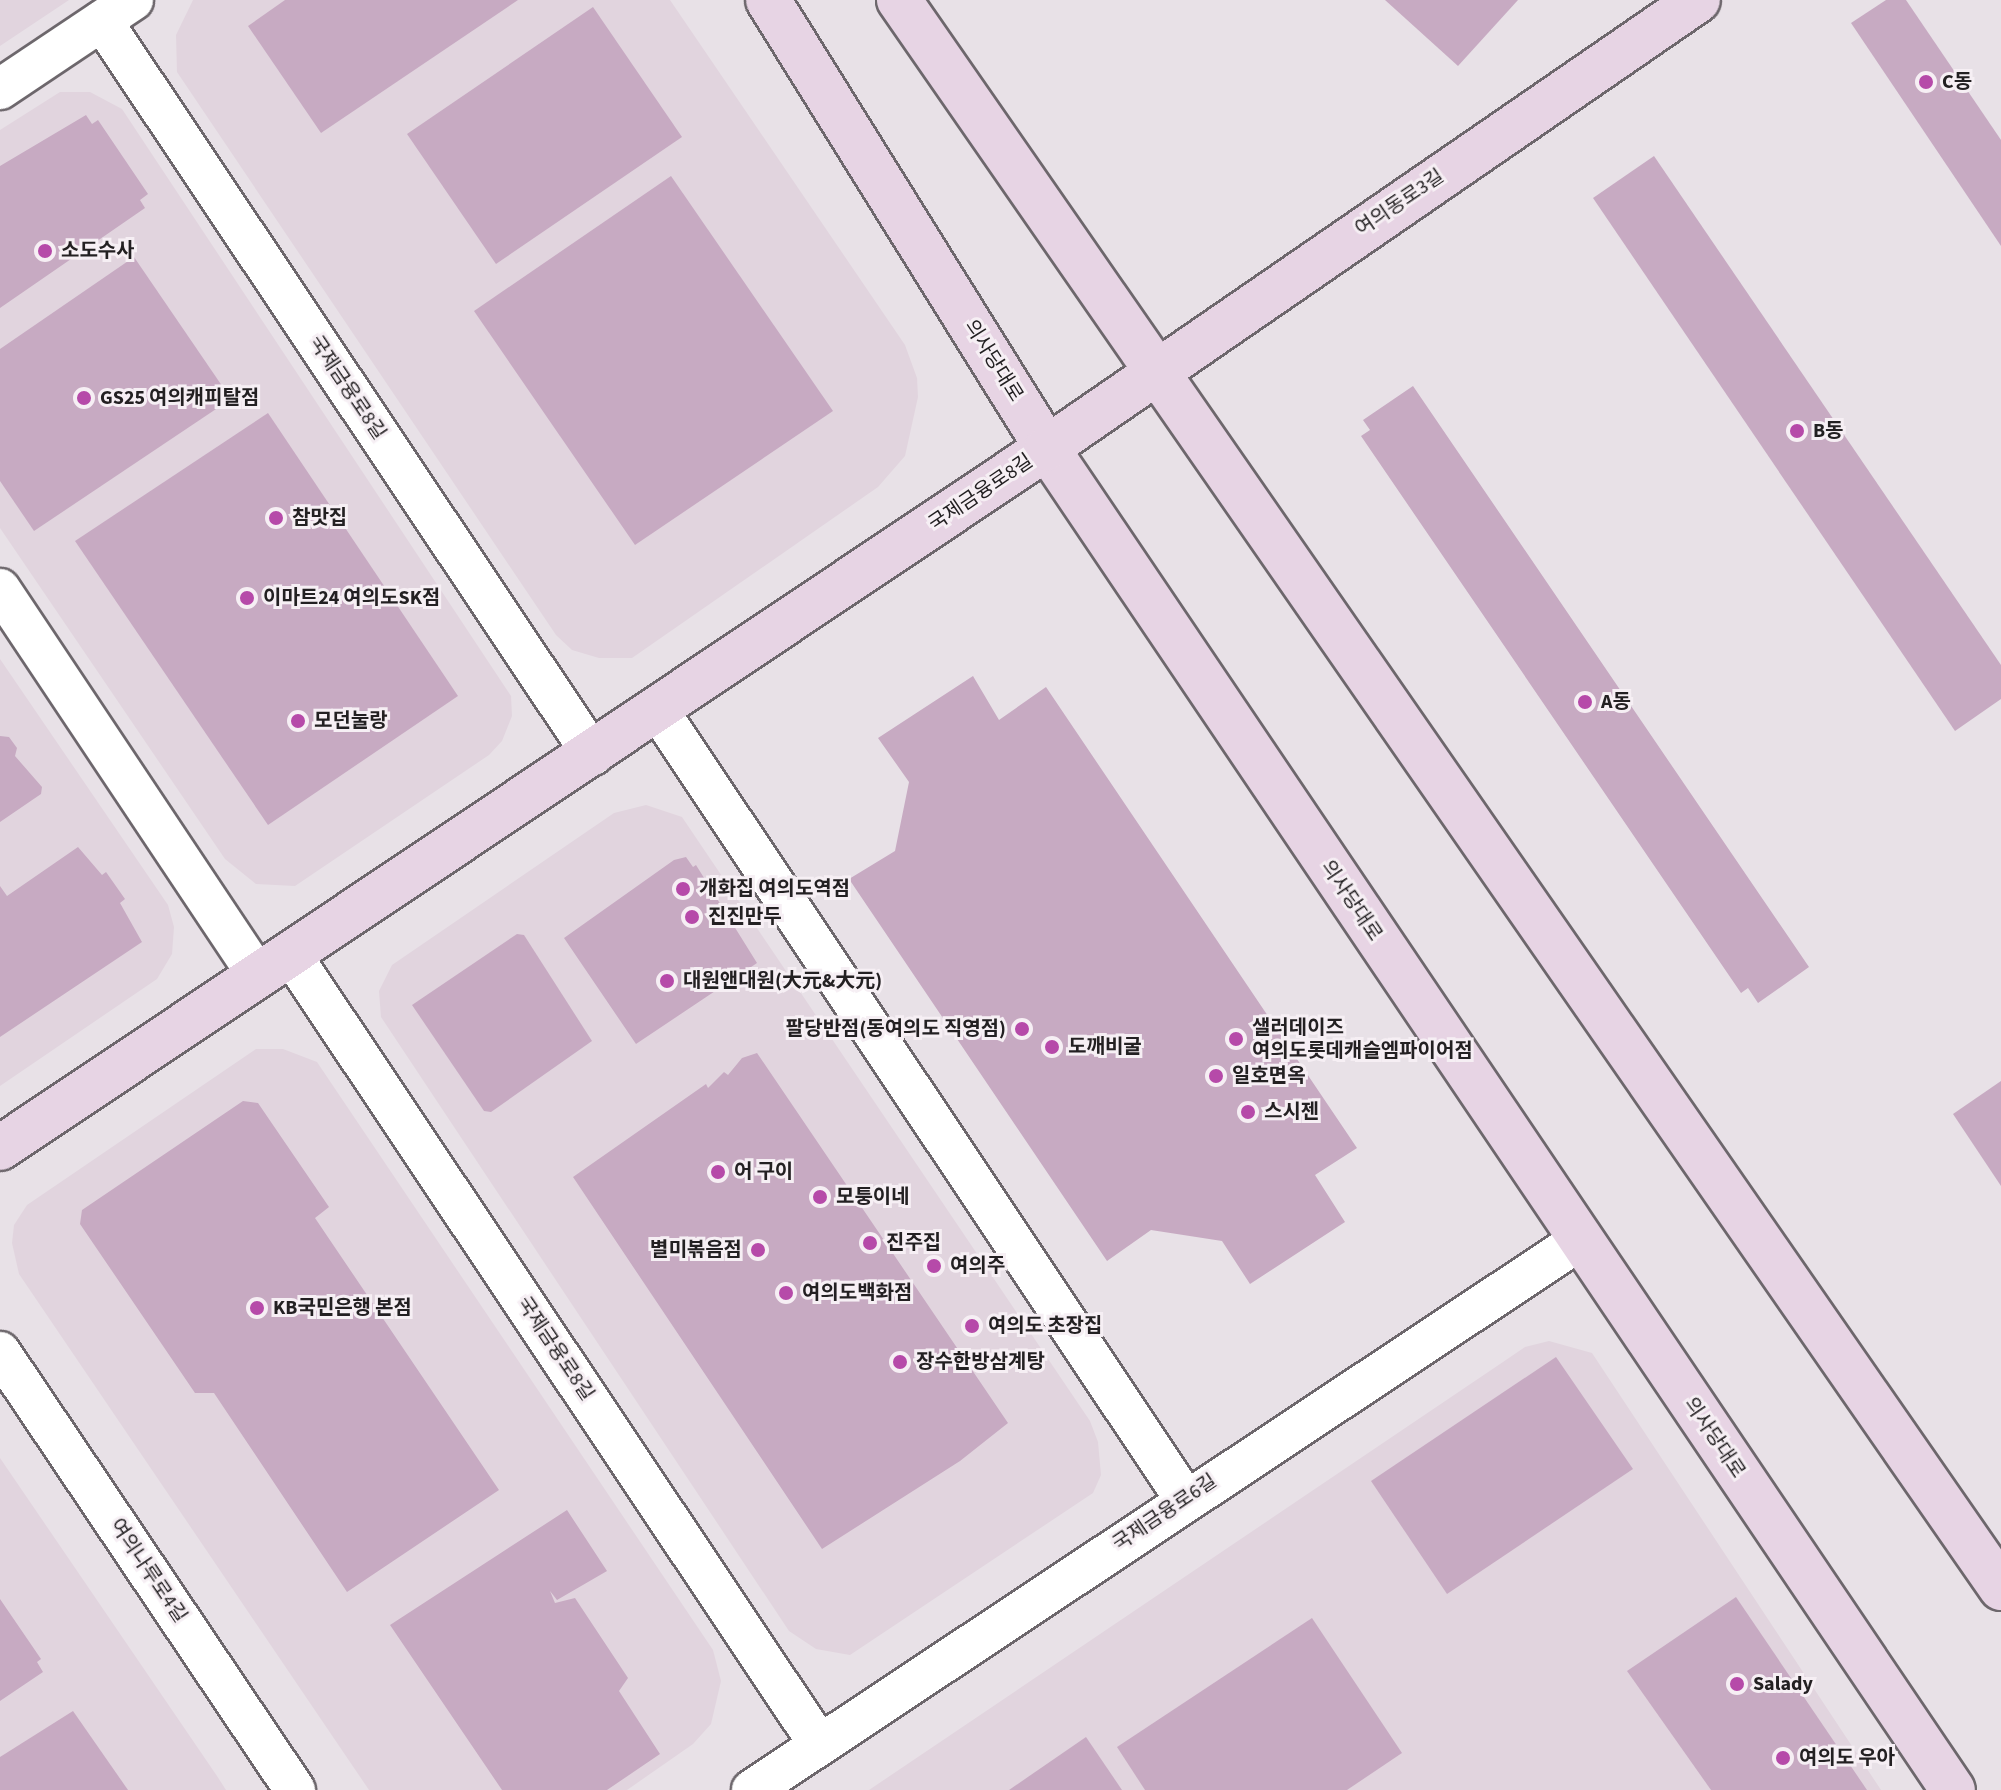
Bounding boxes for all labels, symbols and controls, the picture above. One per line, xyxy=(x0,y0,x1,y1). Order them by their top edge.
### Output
place label: C동 xyxy=(1942,70,1972,94)
marker: C동 xyxy=(1917,73,1935,91)
street label: 여의동로3길 xyxy=(1351,165,1449,241)
place label: 소도수사 xyxy=(61,239,135,263)
marker: 소도수사 xyxy=(36,242,54,260)
street label: 의사당대로 xyxy=(958,316,1028,406)
street label: 국제금융로8길 xyxy=(303,331,391,445)
place label: GS25 여의캐피탈점 xyxy=(100,386,259,410)
marker: GS25 여의캐피탈점 xyxy=(75,389,93,407)
place label: B동 xyxy=(1813,419,1843,443)
marker: B동 xyxy=(1788,422,1806,440)
street label: 국제금융로8길 xyxy=(924,449,1038,537)
place label: 참맛집 xyxy=(292,506,347,530)
marker: 참맛집 xyxy=(267,509,285,527)
place label: 이마트24 여의도SK점 xyxy=(263,586,440,610)
marker: 이마트24 여의도SK점 xyxy=(238,589,256,607)
place label: A동 xyxy=(1601,690,1631,714)
marker: A동 xyxy=(1576,693,1594,711)
place label: 모던눌랑 xyxy=(314,709,388,733)
marker: 모던눌랑 xyxy=(289,712,307,730)
street label: 의사당대로 xyxy=(1315,856,1387,946)
place label: 개화집 여의도역점 xyxy=(699,877,850,901)
marker: 개화집 여의도역점 xyxy=(674,880,692,898)
place label: 진진만두 xyxy=(708,905,782,929)
marker: 진진만두 xyxy=(683,908,701,926)
place label: 대원앤대원(大元&大元) xyxy=(683,969,882,993)
marker: 대원앤대원(大元&大元) xyxy=(658,972,676,990)
place label: 샐러데이즈 여의도롯데캐슬엠파이어점 xyxy=(1252,1016,1473,1063)
place label: 팔당반점(동여의도 직영점) xyxy=(786,1017,1006,1041)
marker: 팔당반점(동여의도 직영점) xyxy=(1013,1020,1031,1038)
marker: 샐러데이즈 여의도롯데캐슬엠파이어점 xyxy=(1227,1030,1245,1048)
place label: 도깨비굴 xyxy=(1068,1035,1142,1059)
marker: 도깨비굴 xyxy=(1043,1038,1061,1056)
place label: 일호면옥 xyxy=(1232,1064,1306,1088)
marker: 일호면옥 xyxy=(1207,1067,1225,1085)
place label: 스시젠 xyxy=(1264,1100,1319,1124)
marker: 스시젠 xyxy=(1239,1103,1257,1121)
place label: 어 구이 xyxy=(734,1160,793,1184)
marker: 어 구이 xyxy=(709,1163,727,1181)
place label: 모퉁이네 xyxy=(836,1185,910,1209)
marker: 모퉁이네 xyxy=(811,1188,829,1206)
place label: 진주집 xyxy=(886,1231,941,1255)
marker: 진주집 xyxy=(861,1234,879,1252)
place label: 별미볶음점 xyxy=(650,1238,742,1262)
marker: 별미볶음점 xyxy=(749,1241,767,1259)
place label: 여의주 xyxy=(950,1254,1005,1278)
marker: 여의주 xyxy=(925,1257,943,1275)
place label: 여의도백화점 xyxy=(802,1281,912,1305)
marker: 여의도백화점 xyxy=(777,1284,795,1302)
street label: 국제금융로8길 xyxy=(511,1292,599,1406)
place label: KB국민은행 본점 xyxy=(273,1296,412,1320)
marker: KB국민은행 본점 xyxy=(248,1299,266,1317)
place label: 여의도 초장집 xyxy=(988,1314,1102,1338)
marker: 여의도 초장집 xyxy=(963,1317,981,1335)
place label: 장수한방삼계탕 xyxy=(916,1350,1045,1374)
marker: 장수한방삼계탕 xyxy=(891,1353,909,1371)
street label: 의사당대로 xyxy=(1678,1393,1750,1483)
street label: 국제금융로6길 xyxy=(1108,1469,1222,1557)
street label: 여의나루로4길 xyxy=(104,1514,192,1628)
place label: Salady xyxy=(1753,1672,1813,1696)
marker: Salady xyxy=(1728,1675,1746,1693)
place label: 여의도 우아 xyxy=(1799,1746,1895,1770)
marker: 여의도 우아 xyxy=(1774,1749,1792,1767)

